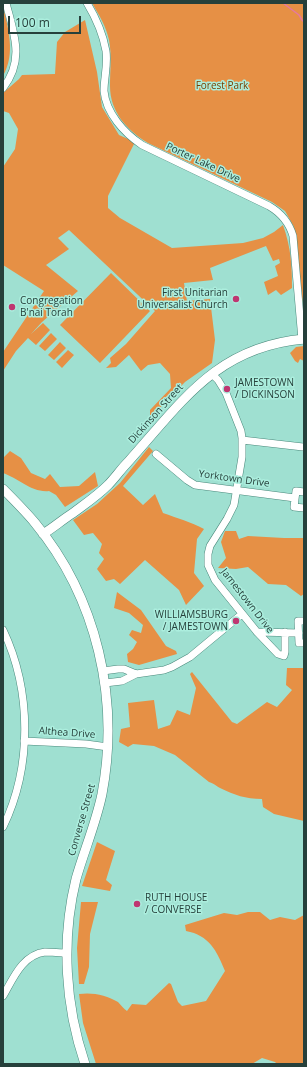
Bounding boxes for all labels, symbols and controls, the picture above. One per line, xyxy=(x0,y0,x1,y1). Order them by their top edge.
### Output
scale bar xyxy=(10,8,83,34)
text: 100 m xyxy=(15,14,50,31)
park label: Forest Park xyxy=(196,80,248,92)
street label: Porter Lake Drive xyxy=(164,141,242,185)
place label: First Unitarian Universalist Church xyxy=(137,287,228,310)
marker: First Unitarian Universalist Church xyxy=(231,294,241,304)
place label: Congregation B'nai Torah xyxy=(20,295,83,318)
marker: Congregation B'nai Torah xyxy=(7,302,17,312)
place label: JAMESTOWN / DICKINSON xyxy=(235,377,295,400)
street label: Dickinson Street xyxy=(126,382,186,446)
marker: JAMESTOWN / DICKINSON xyxy=(222,384,232,394)
street label: Yorktown Drive xyxy=(198,468,270,490)
street label: Jamestown Drive xyxy=(218,566,276,636)
place label: WILLIAMSBURG / JAMESTOWN xyxy=(155,609,228,632)
marker: WILLIAMSBURG / JAMESTOWN xyxy=(231,616,241,626)
street label: Althea Drive xyxy=(38,725,96,741)
street label: Converse Street xyxy=(66,783,98,857)
place label: RUTH HOUSE / CONVERSE xyxy=(145,892,207,916)
marker: RUTH HOUSE / CONVERSE xyxy=(132,899,142,909)

